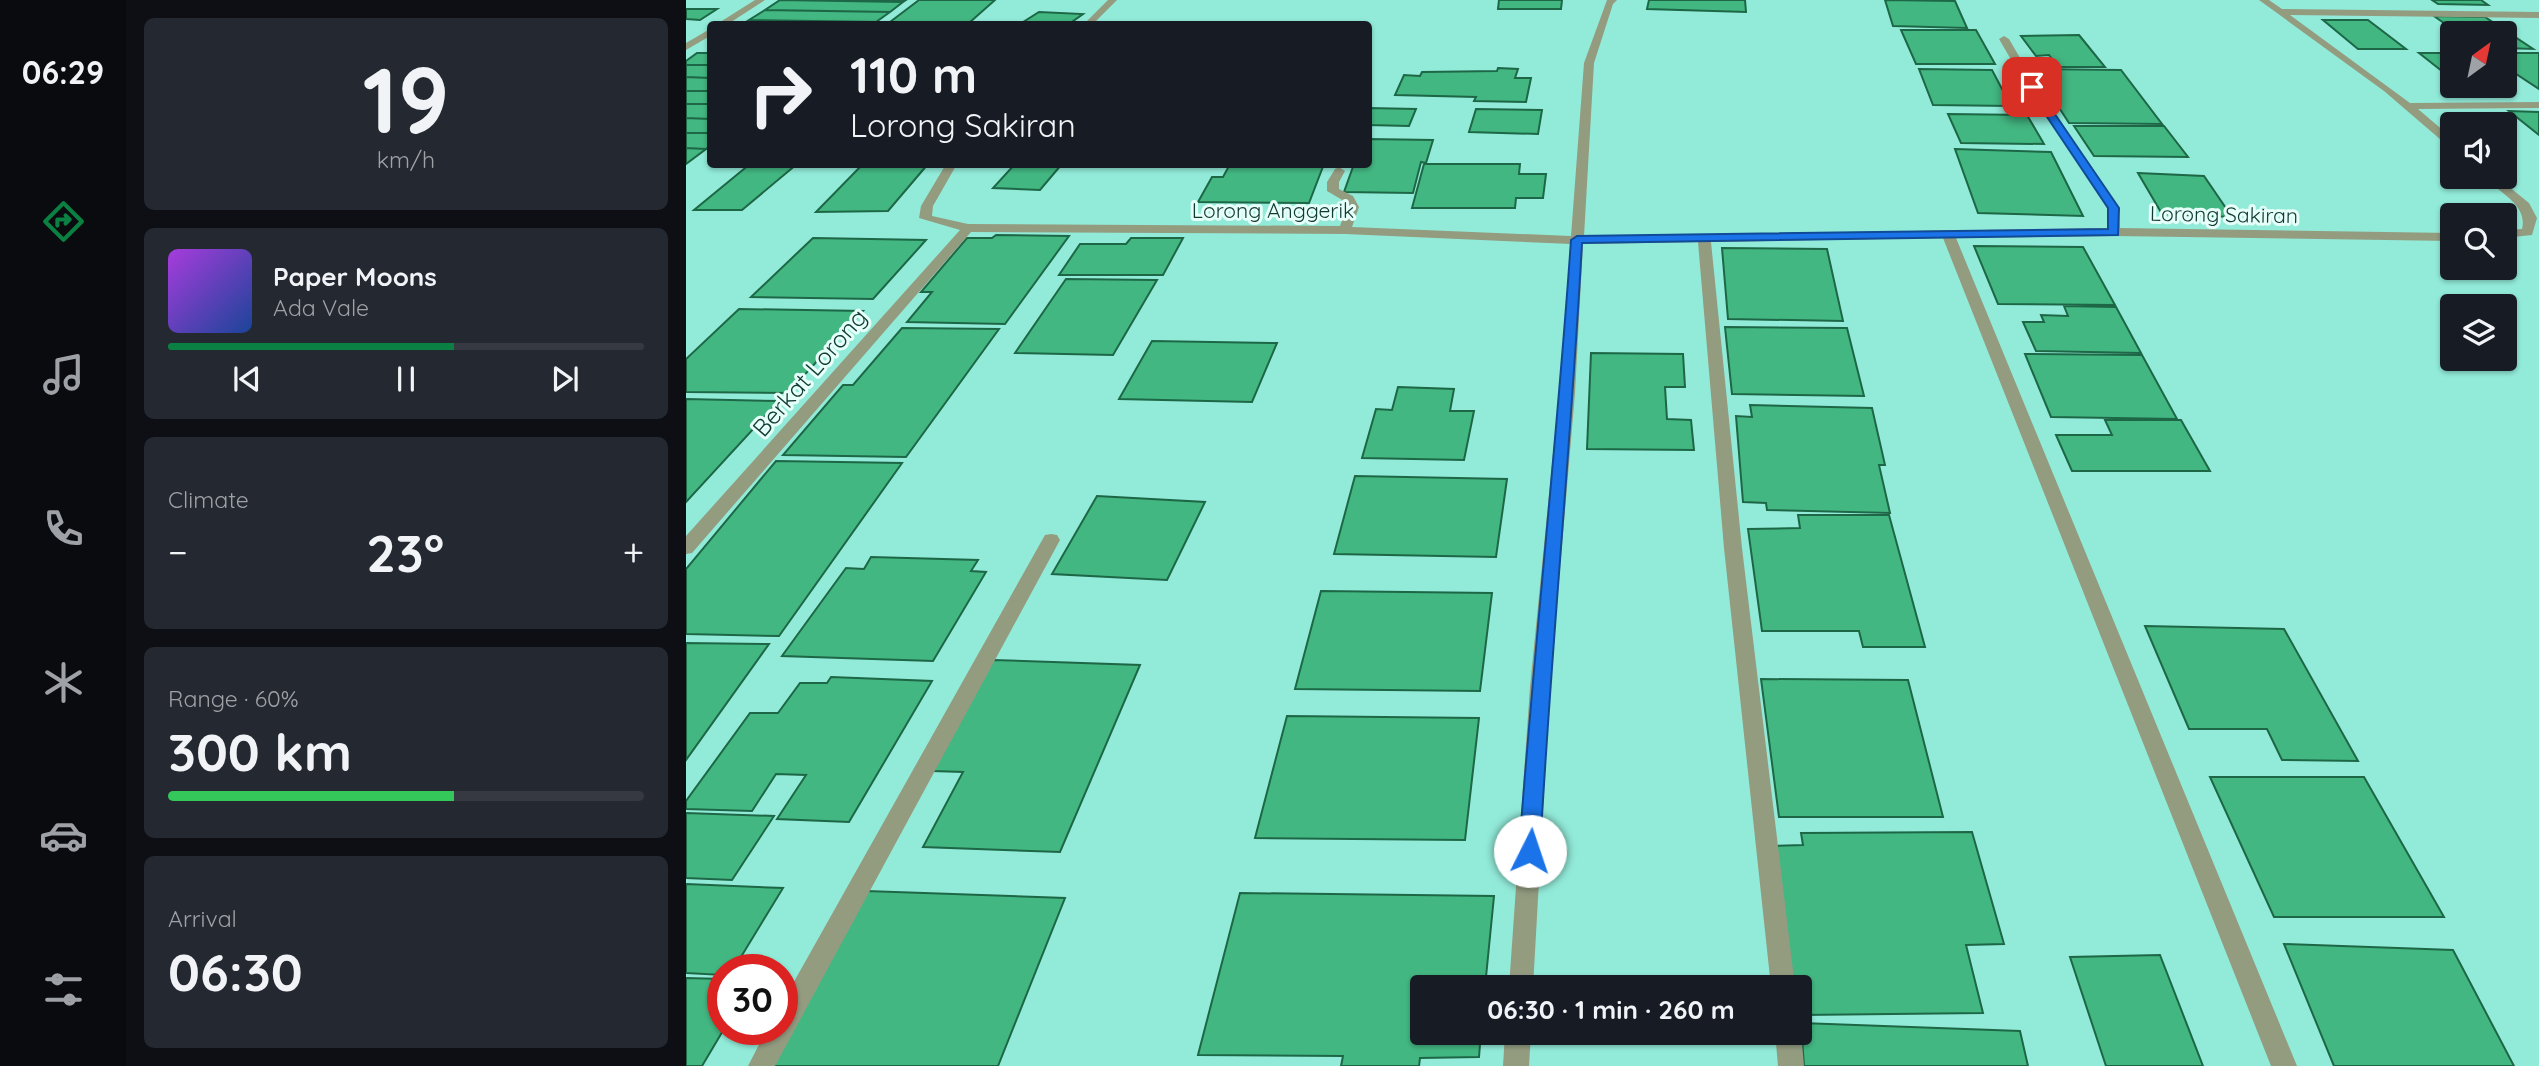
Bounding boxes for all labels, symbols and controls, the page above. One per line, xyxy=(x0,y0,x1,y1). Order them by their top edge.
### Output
north arrow xyxy=(2440,21,2516,98)
map controls xyxy=(2440,21,2517,371)
text: 19 xyxy=(362,42,450,156)
text: 110 m xyxy=(850,44,977,105)
icon: right xyxy=(735,49,826,140)
text: 06:29 xyxy=(22,52,104,92)
pin xyxy=(2002,57,2062,117)
icon: arrive xyxy=(2013,68,2051,106)
text: Lorong Sakiran xyxy=(850,105,1076,145)
button: sound xyxy=(2440,112,2517,189)
text: km/h xyxy=(377,145,435,174)
icon: directions xyxy=(39,197,88,246)
street label: Lorong Anggerik xyxy=(1192,197,1354,223)
street label: Lorong Sakiran xyxy=(2150,200,2298,228)
button: search xyxy=(2440,203,2517,280)
text: Paper Moons xyxy=(273,260,437,293)
text: Ada Vale xyxy=(273,293,369,322)
button: layers xyxy=(2440,294,2517,371)
street label: Berkat Lorong xyxy=(746,302,873,442)
icon: music xyxy=(39,350,88,399)
icon: previous xyxy=(228,360,266,398)
icon: pause xyxy=(387,360,425,398)
icon: next xyxy=(546,360,584,398)
text: Climate xyxy=(168,485,249,514)
icon: phone xyxy=(39,504,88,553)
text: 23° xyxy=(366,520,444,585)
text: − xyxy=(168,528,188,576)
text: + xyxy=(623,528,644,576)
icon: climate xyxy=(39,658,88,707)
text: Range · 60% xyxy=(168,684,299,713)
text: 300 km xyxy=(168,719,352,784)
icon: car xyxy=(39,811,88,860)
position arrow xyxy=(1493,814,1567,888)
text: Arrival xyxy=(168,904,237,933)
text: 06:30 xyxy=(168,939,303,1004)
speed limit sign: 30 xyxy=(707,954,798,1045)
icon: filters xyxy=(39,965,88,1014)
text: 06:30 · 1 min · 260 m xyxy=(1487,993,1735,1026)

